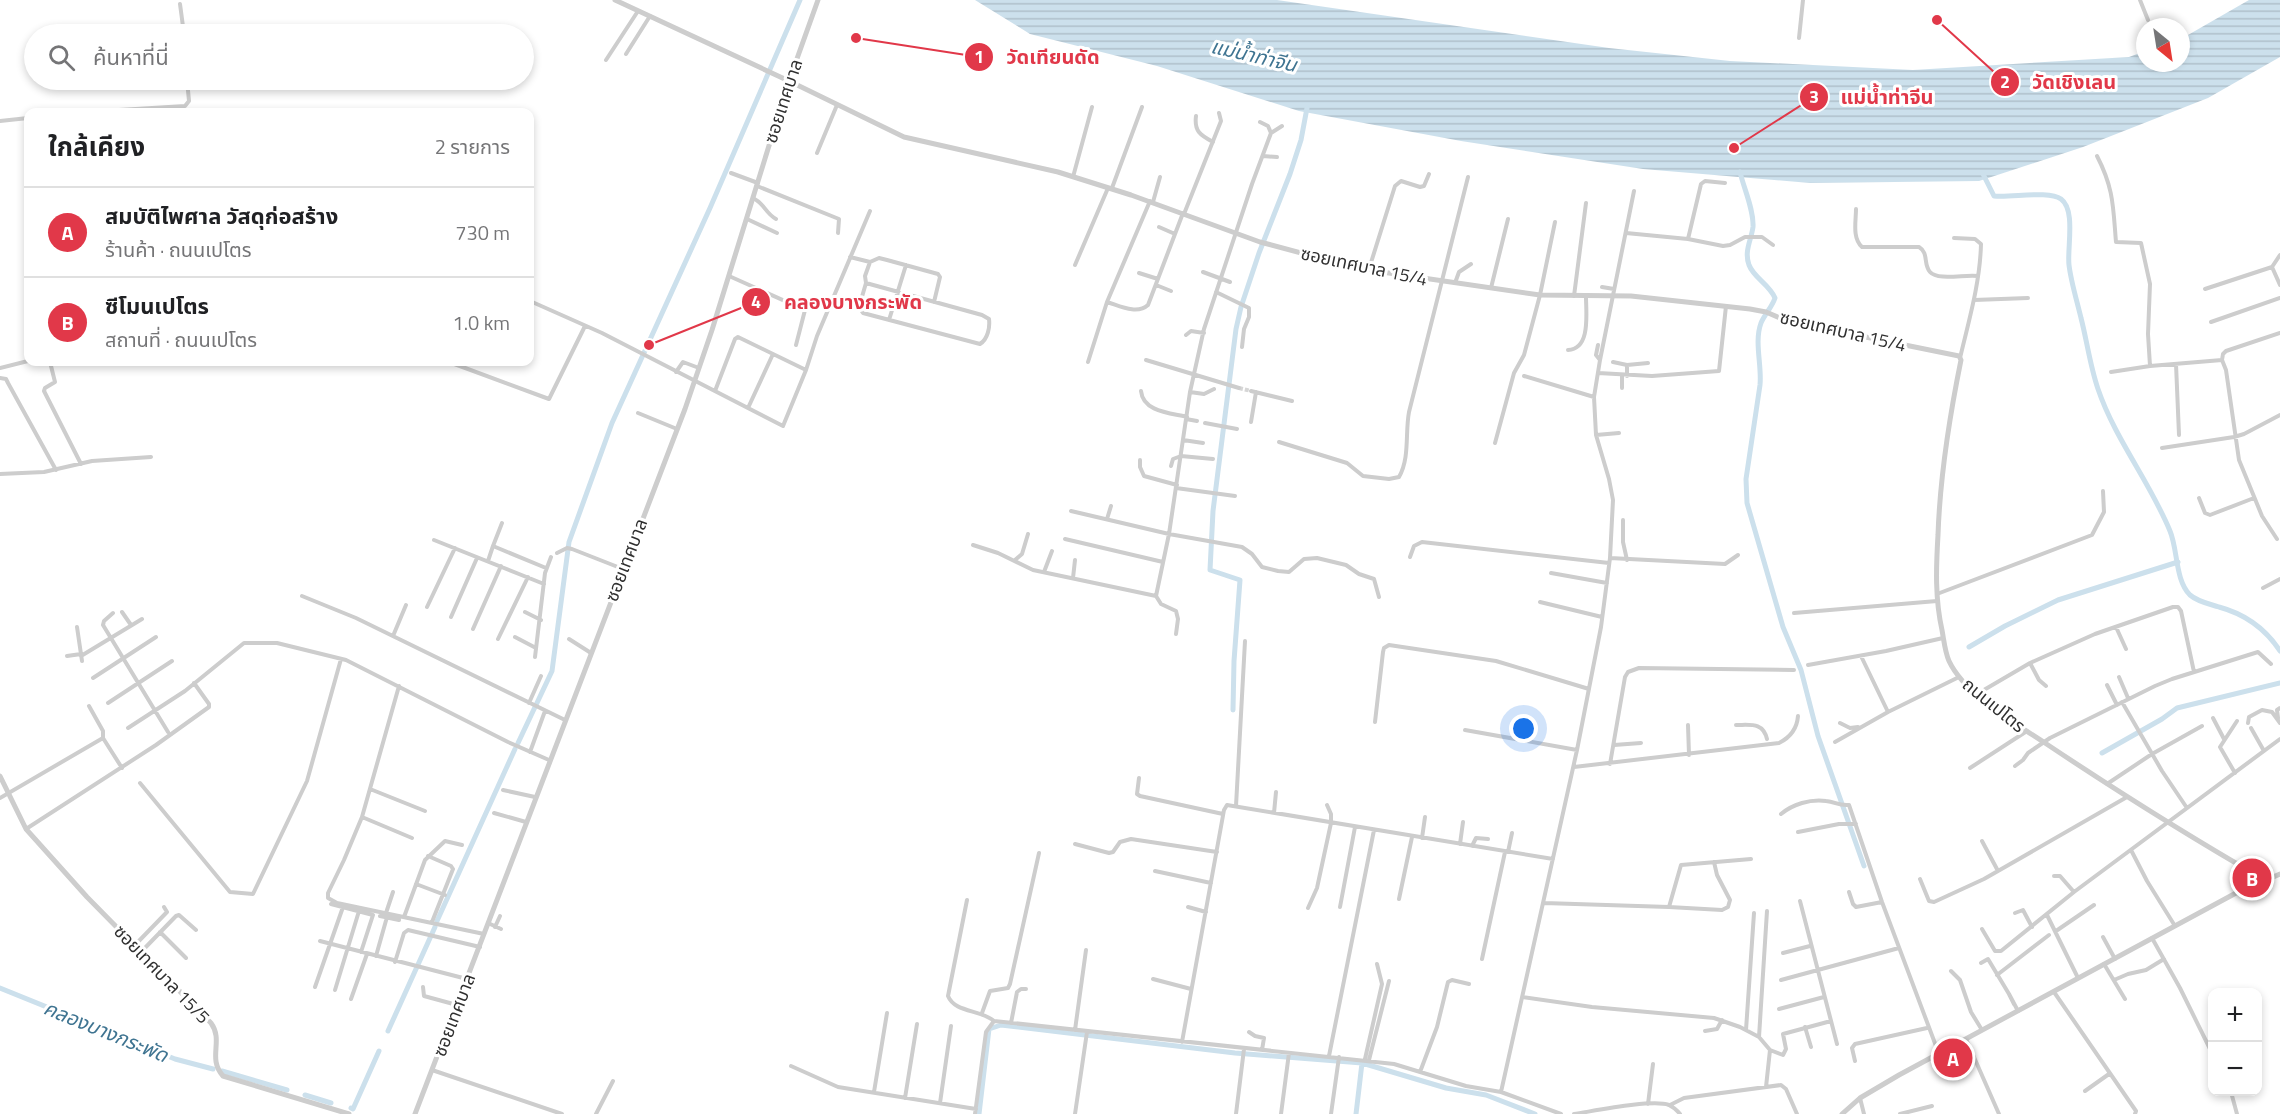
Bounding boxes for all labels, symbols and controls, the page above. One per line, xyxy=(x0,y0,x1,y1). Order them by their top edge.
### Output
north arrow xyxy=(2136,18,2190,72)
search box xyxy=(24,24,534,90)
water label: แม่น้ำท่าจีน xyxy=(1208,30,1302,80)
callout: วัดเทียนดัด xyxy=(964,38,1112,76)
text: ค้นหาที่นี่ xyxy=(93,40,169,74)
icon: search xyxy=(45,41,78,74)
text: วัดเทียนดัด xyxy=(1006,41,1100,72)
text: 1 xyxy=(974,43,984,70)
street label: ซอยเทศบาล xyxy=(757,55,809,147)
callout: วัดเชิงเลน xyxy=(1990,63,2128,101)
text: วัดเชิงเลน xyxy=(2032,66,2116,97)
text: 2 xyxy=(2000,68,2010,95)
callout: แม่น้ำท่าจีน xyxy=(1799,78,1946,116)
text: แม่น้ำท่าจีน xyxy=(1840,81,1934,112)
text: 3 xyxy=(1809,83,1819,110)
text: ใกล้เคียง xyxy=(48,127,145,166)
text: 2 รายการ xyxy=(435,131,510,162)
text: สมบัติไพศาล วัสดุก่อสร้าง xyxy=(105,199,338,233)
text: A xyxy=(61,217,74,248)
text: 730 m xyxy=(455,217,510,248)
text: ร้านค้า · ถนนเปโตร xyxy=(105,234,251,265)
street label: ซอยเทศบาล 15/4 xyxy=(1298,239,1430,293)
callout: คลองบางกระพัด xyxy=(741,283,934,321)
text: คลองบางกระพัด xyxy=(784,286,922,317)
text: 4 xyxy=(751,288,761,315)
text: ซีโมนเปโตร xyxy=(105,289,209,323)
street label: ซอยเทศบาล 15/4 xyxy=(1777,303,1909,359)
text: B xyxy=(61,307,74,338)
text: 1.0 km xyxy=(453,307,510,338)
text: สถานที่ · ถนนเปโตร xyxy=(105,324,257,355)
street label: ซอยเทศบาล xyxy=(598,515,654,605)
street label: ถนนเปโตร xyxy=(1957,671,2032,739)
your location xyxy=(1509,714,1538,743)
pin: B xyxy=(2232,856,2272,900)
street label: ซอยเทศบาล 15/5 xyxy=(108,918,216,1030)
street label: ซอยเทศบาล xyxy=(426,970,482,1060)
map controls xyxy=(2208,988,2262,1096)
button: + xyxy=(2208,988,2262,1042)
water label: คลองบางกระพัด xyxy=(39,992,173,1070)
pin: A xyxy=(1934,1036,1972,1080)
button: − xyxy=(2208,1042,2262,1096)

